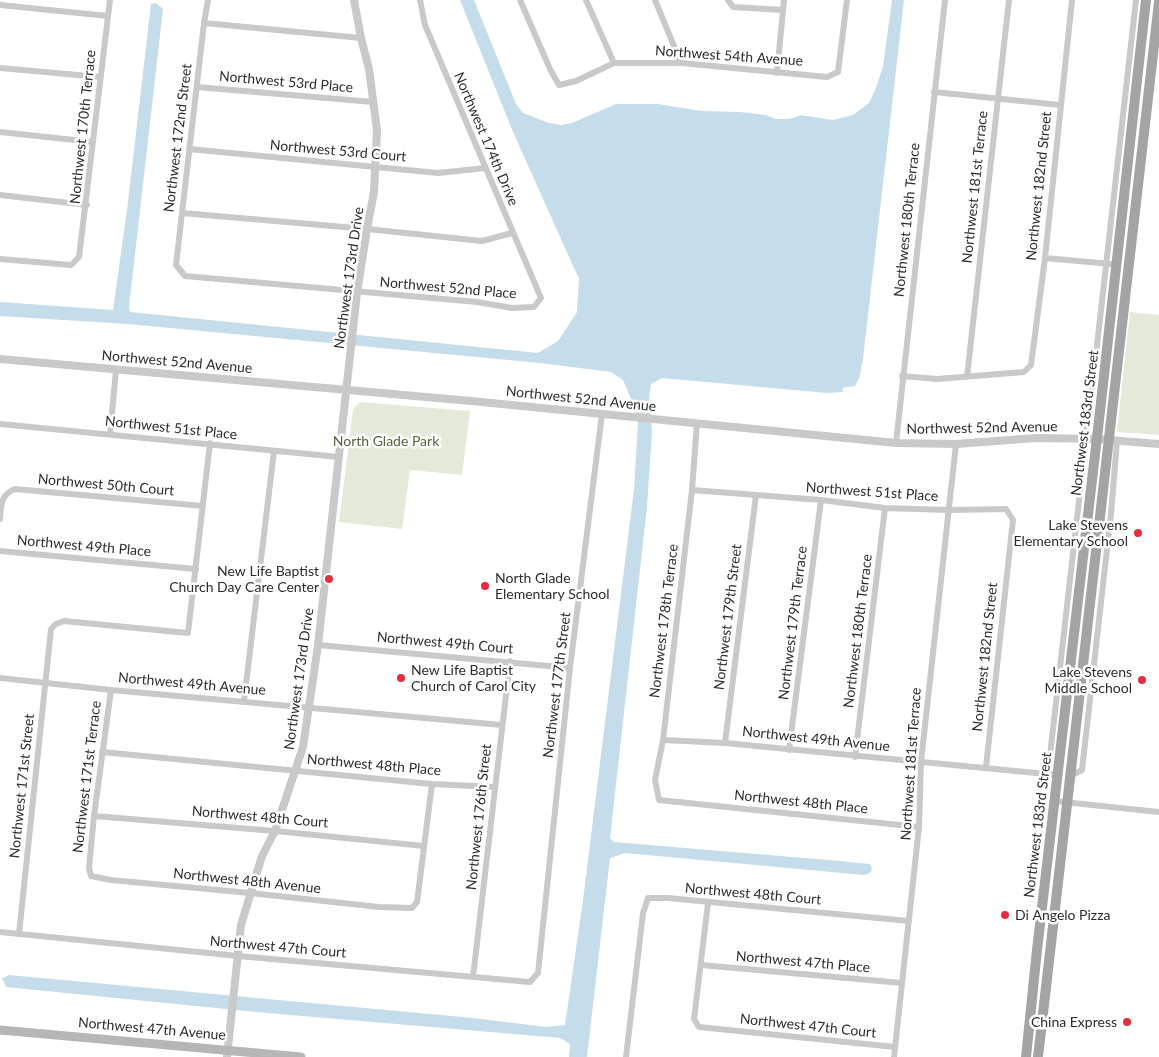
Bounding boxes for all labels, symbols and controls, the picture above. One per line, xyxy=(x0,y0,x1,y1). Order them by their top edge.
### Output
street label: Northwest 54th Avenue xyxy=(654,42,804,70)
street label: Northwest 170th Terrace xyxy=(67,49,99,205)
street label: Northwest 172nd Street xyxy=(161,63,195,213)
street label: Northwest 53rd Place xyxy=(218,68,354,96)
street label: Northwest 174th Drive xyxy=(450,70,522,208)
street label: Northwest 181st Terrace xyxy=(959,110,991,264)
street label: Northwest 182nd Street xyxy=(1023,111,1055,261)
street label: Northwest 53rd Court xyxy=(269,137,407,165)
street label: Northwest 180th Terrace xyxy=(891,142,923,298)
street label: Northwest 173rd Drive xyxy=(331,206,367,350)
street label: Northwest 52nd Place xyxy=(379,274,517,302)
street label: Northwest 52nd Avenue xyxy=(101,347,253,377)
street label: Northwest 183rd Street xyxy=(1068,349,1102,497)
street label: Northwest 52nd Avenue xyxy=(505,383,657,415)
street label: Northwest 51st Place xyxy=(104,413,238,443)
street label: Northwest 52nd Avenue xyxy=(906,418,1058,438)
park label: North Glade Park xyxy=(333,433,439,449)
street label: Northwest 50th Court xyxy=(37,471,175,499)
street label: Northwest 51st Place xyxy=(805,479,939,505)
place label: Lake Stevens Elementary School xyxy=(1014,517,1128,550)
marker: Lake Stevens Elementary School xyxy=(1132,527,1144,539)
street label: Northwest 49th Place xyxy=(16,532,152,560)
street label: Northwest 178th Terrace xyxy=(646,543,682,699)
street label: Northwest 179th Street xyxy=(711,543,745,691)
street label: Northwest 179th Terrace xyxy=(775,545,811,701)
street label: Northwest 180th Terrace xyxy=(840,553,876,709)
place label: New Life Baptist Church Day Care Center xyxy=(169,563,319,596)
place label: North Glade Elementary School xyxy=(495,570,609,602)
marker: New Life Baptist Church Day Care Center xyxy=(323,573,335,585)
marker: North Glade Elementary School xyxy=(479,580,491,592)
street label: Northwest 182nd Street xyxy=(969,582,1001,732)
street label: Northwest 173rd Drive xyxy=(281,607,317,751)
street label: Northwest 177th Street xyxy=(540,611,574,759)
street label: Northwest 49th Court xyxy=(376,629,514,657)
place label: New Life Baptist Church of Carol City xyxy=(411,662,536,694)
place label: Lake Stevens Middle School xyxy=(1045,664,1132,696)
street label: Northwest 49th Avenue xyxy=(117,669,267,699)
marker: New Life Baptist Church of Carol City xyxy=(395,672,407,684)
marker: Lake Stevens Middle School xyxy=(1136,674,1148,686)
street label: Northwest 181st Terrace xyxy=(897,687,925,841)
street label: Northwest 171st Terrace xyxy=(69,700,105,854)
street label: Northwest 171st Street xyxy=(6,713,38,859)
street label: Northwest 49th Avenue xyxy=(741,723,891,755)
street label: Northwest 176th Street xyxy=(463,743,495,891)
street label: Northwest 48th Place xyxy=(306,751,442,779)
street label: Northwest 183rd Street xyxy=(1021,751,1055,899)
street label: Northwest 48th Place xyxy=(733,787,869,817)
street label: Northwest 48th Court xyxy=(191,803,329,831)
street label: Northwest 48th Avenue xyxy=(172,865,322,897)
street label: Northwest 48th Court xyxy=(684,880,822,908)
place label: Di Angelo Pizza xyxy=(1015,907,1110,923)
marker: Di Angelo Pizza xyxy=(999,909,1011,921)
street label: Northwest 47th Court xyxy=(209,933,347,961)
street label: Northwest 47th Place xyxy=(735,948,871,976)
street label: Northwest 47th Court xyxy=(739,1010,877,1042)
street label: Northwest 47th Avenue xyxy=(77,1014,227,1044)
place label: China Express xyxy=(1031,1014,1117,1030)
marker: China Express xyxy=(1121,1016,1133,1028)

